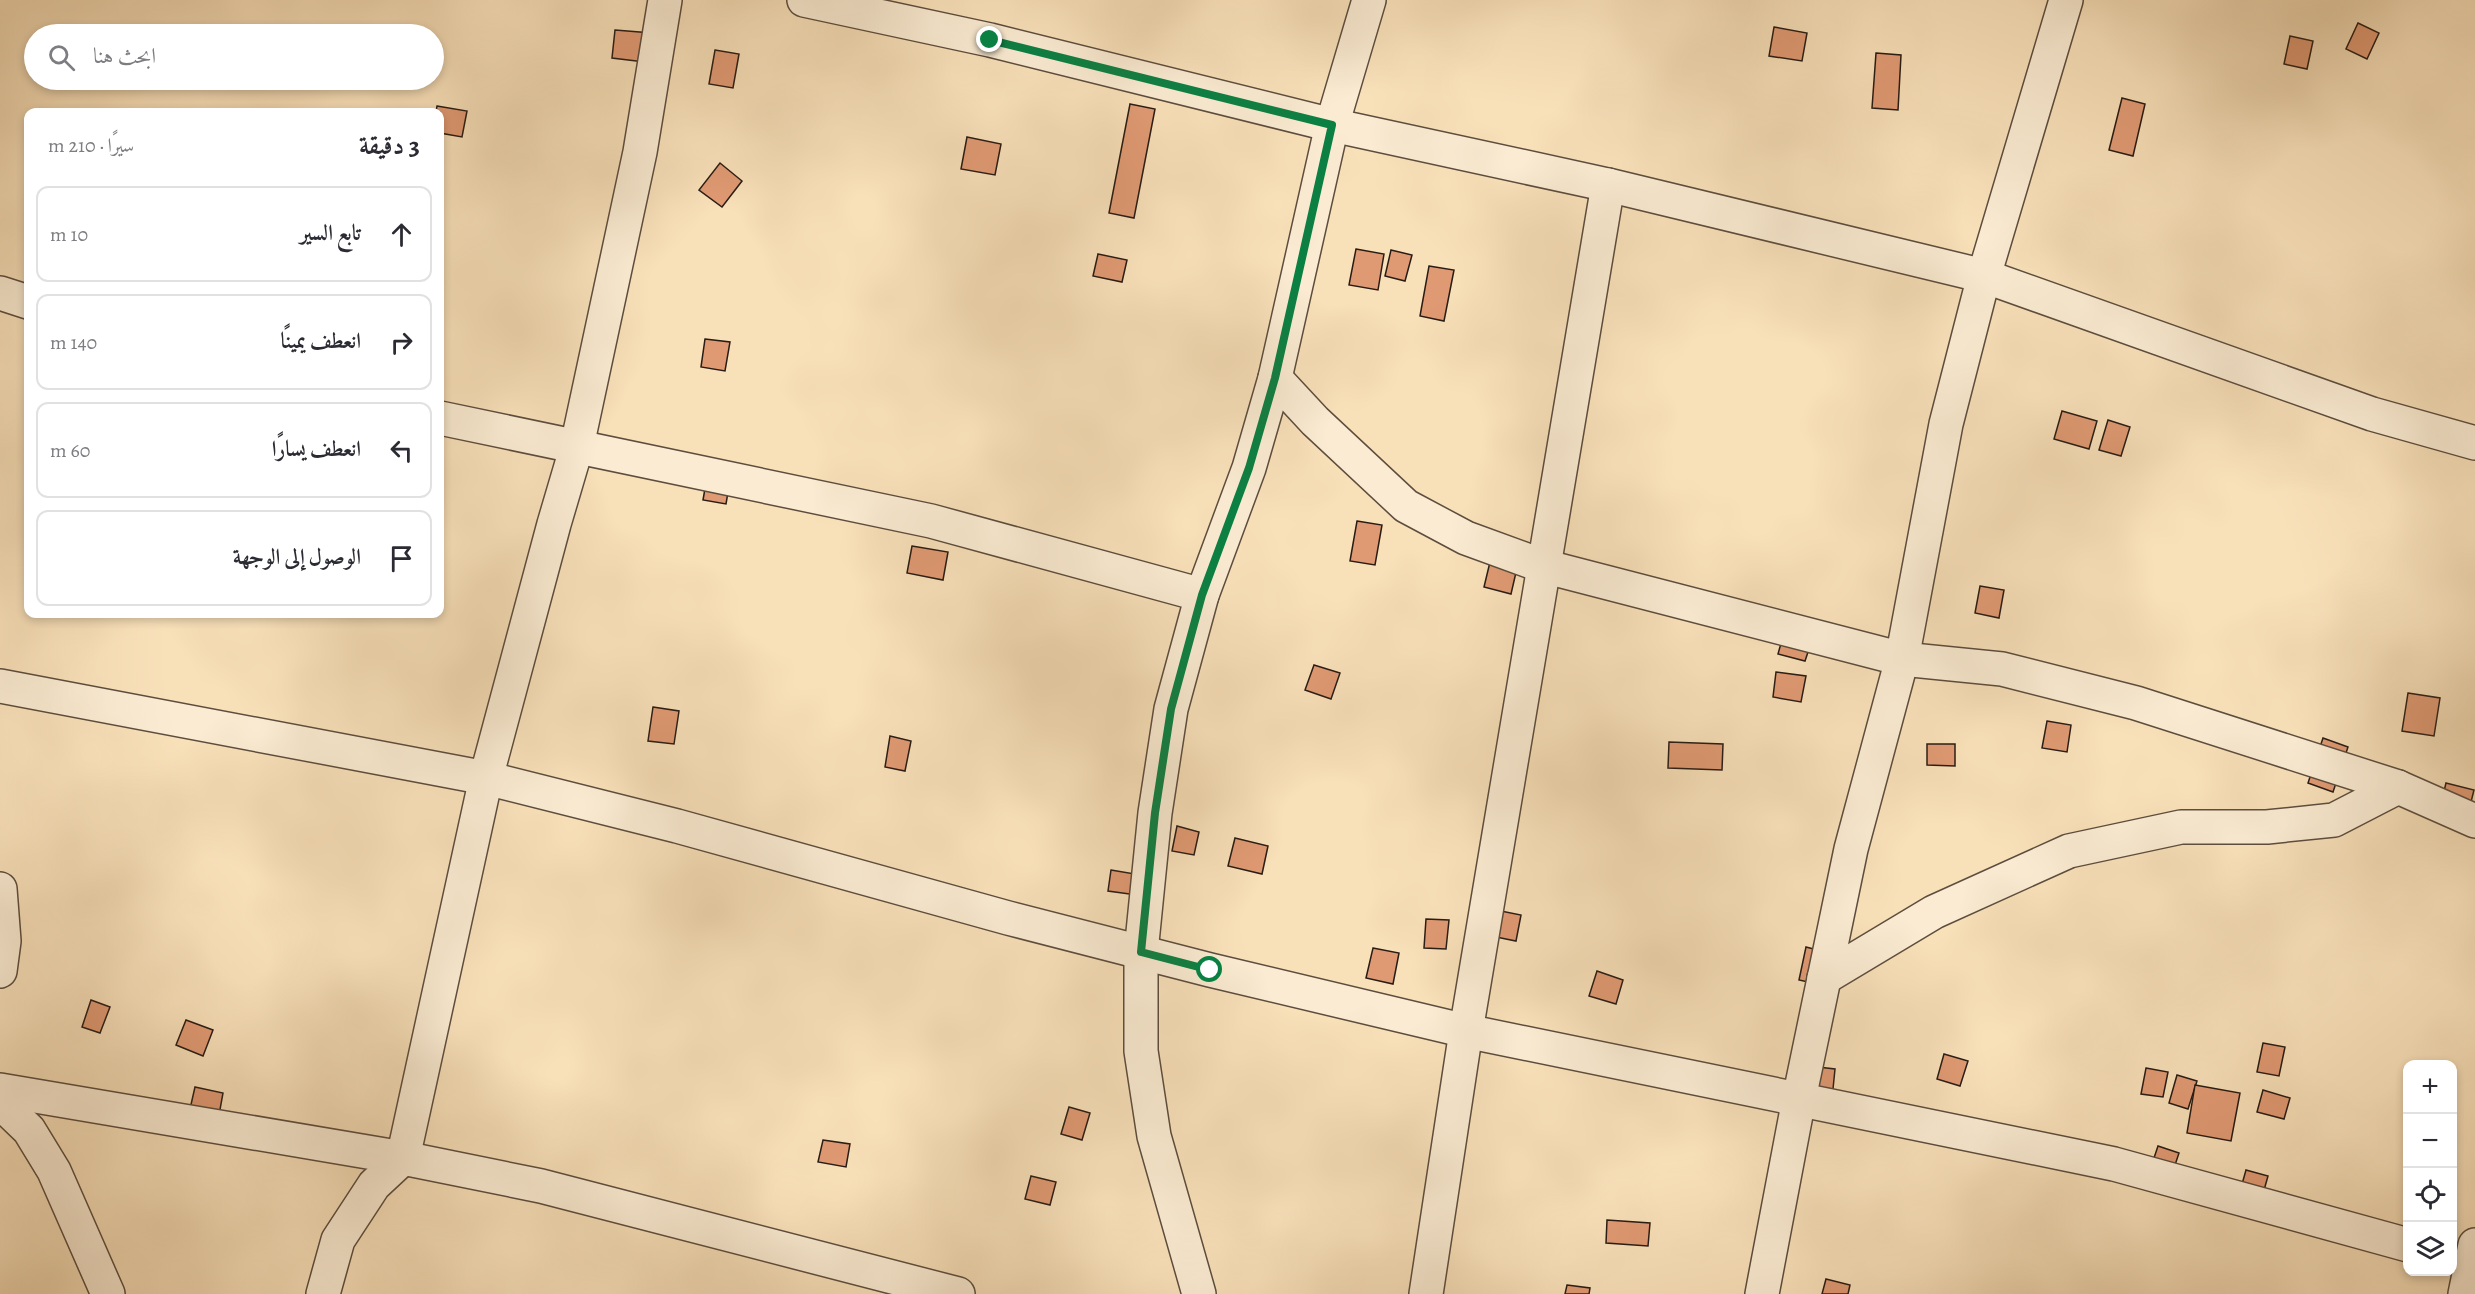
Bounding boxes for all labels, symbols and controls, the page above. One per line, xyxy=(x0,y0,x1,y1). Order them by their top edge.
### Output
search box xyxy=(24,24,444,90)
route end xyxy=(976,26,1002,52)
icon: search xyxy=(45,41,78,74)
text: ابحث هنا xyxy=(93,41,156,71)
text: 3 دقيقة xyxy=(359,128,420,163)
text: سيرًا · 210 m xyxy=(48,132,134,159)
text: تابع السير xyxy=(300,218,361,248)
icon: ahead xyxy=(385,218,418,251)
text: 10 m xyxy=(50,221,88,248)
text: انعطف يمينًا xyxy=(281,326,361,356)
icon: right xyxy=(385,326,418,359)
text: 140 m xyxy=(50,329,97,356)
text: انعطف يسارًا xyxy=(272,434,361,464)
icon: left xyxy=(385,434,418,467)
text: 60 m xyxy=(50,437,91,464)
text: الوصول إلى الوجهة xyxy=(233,542,361,572)
icon: arrive xyxy=(385,542,418,575)
route start xyxy=(1196,956,1222,982)
map controls xyxy=(2403,1060,2457,1276)
button: + xyxy=(2403,1060,2457,1114)
button: − xyxy=(2403,1114,2457,1168)
button: locate xyxy=(2403,1168,2457,1222)
button: layers xyxy=(2403,1222,2457,1276)

